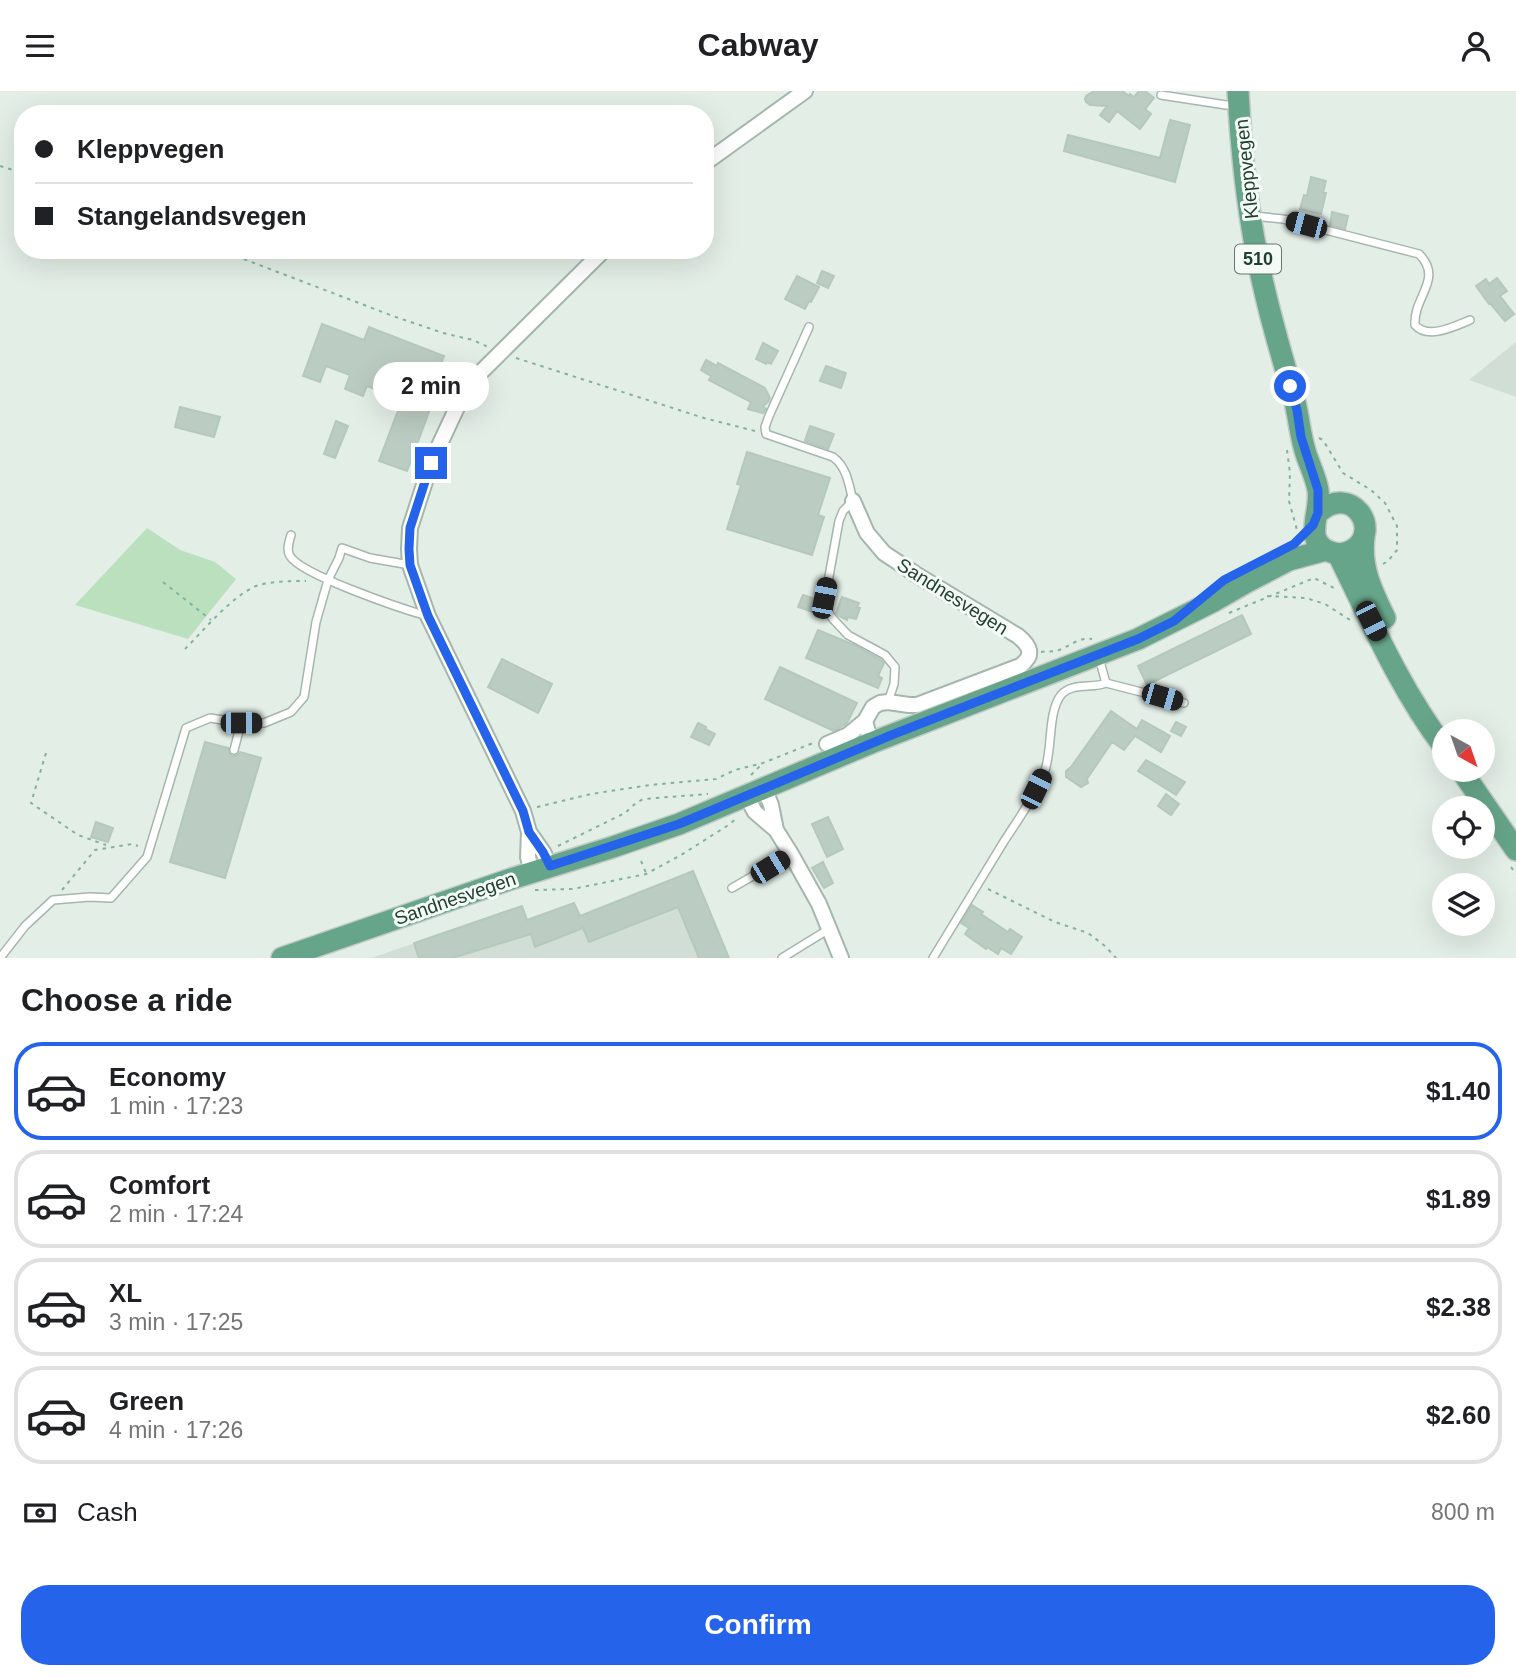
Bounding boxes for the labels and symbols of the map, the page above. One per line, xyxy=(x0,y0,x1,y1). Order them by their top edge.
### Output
street label: Kleppvegen xyxy=(1231,118,1262,220)
car xyxy=(1283,209,1330,241)
road number: 510 xyxy=(1235,245,1281,273)
callout: 2 min xyxy=(373,361,489,411)
route start xyxy=(1274,370,1306,402)
route end xyxy=(415,447,447,479)
street label: Sandnesvegen xyxy=(893,554,1012,639)
car xyxy=(810,575,839,621)
car xyxy=(1353,598,1390,644)
car xyxy=(1139,681,1186,713)
car xyxy=(221,713,263,734)
north arrow xyxy=(1432,719,1494,782)
car xyxy=(1018,766,1055,812)
car xyxy=(747,847,794,887)
street label: Sandnesvegen xyxy=(392,868,519,929)

